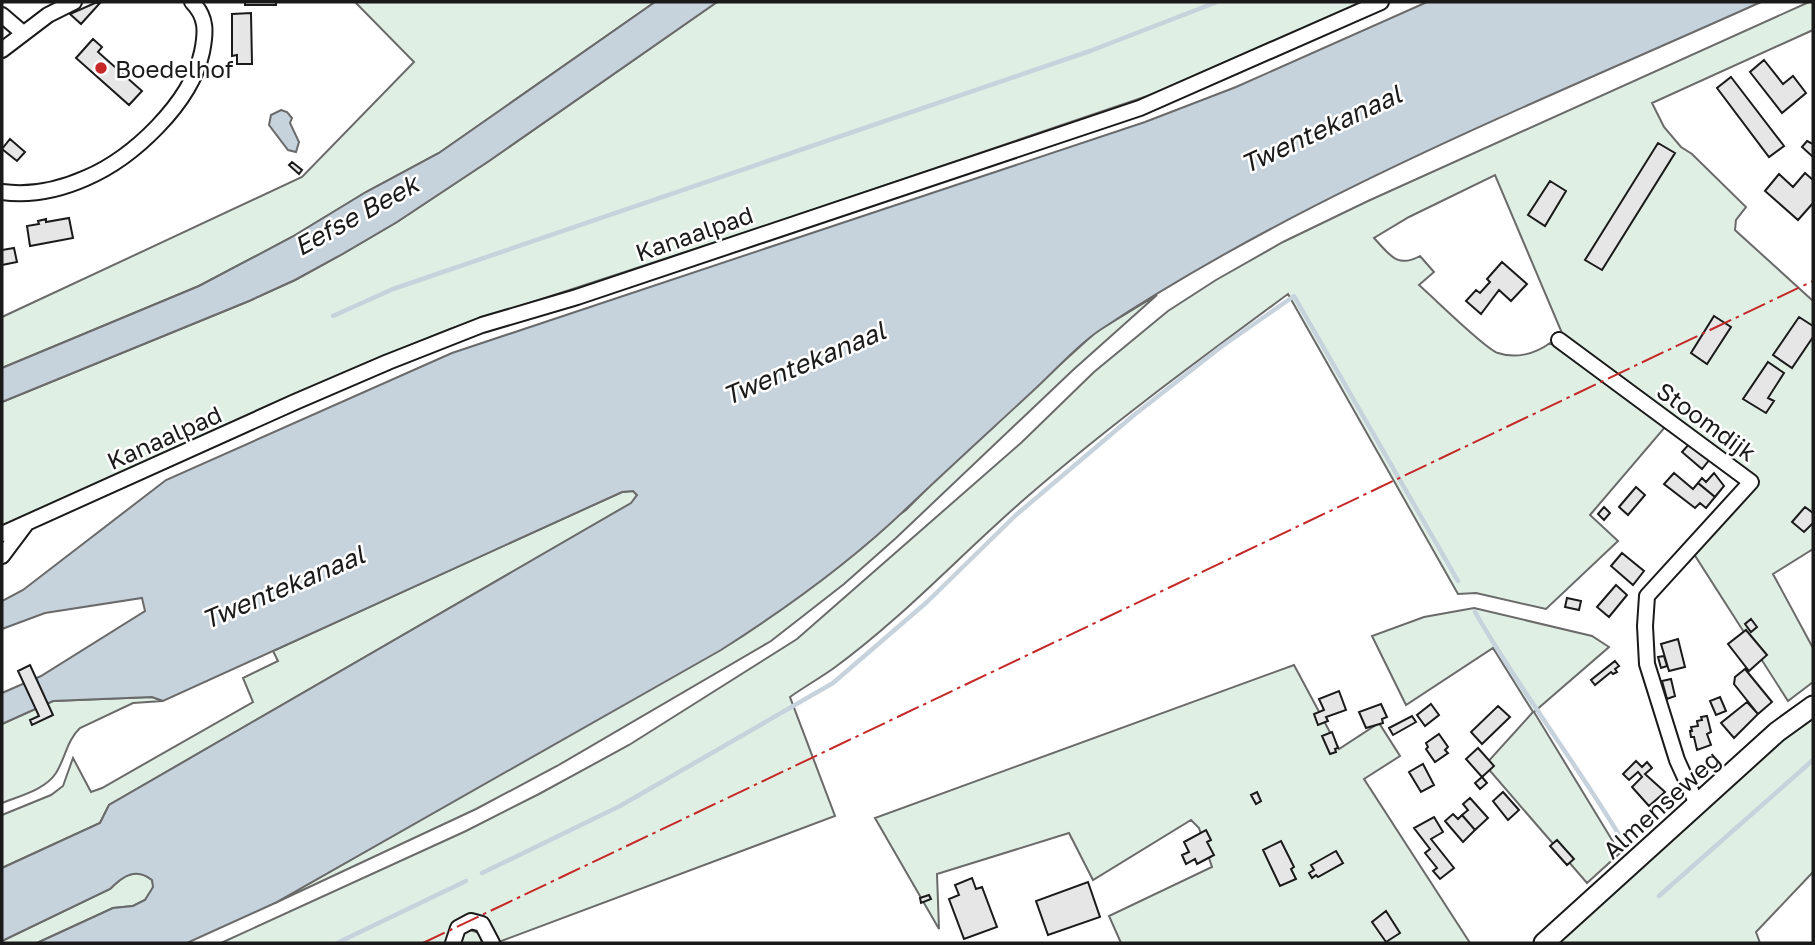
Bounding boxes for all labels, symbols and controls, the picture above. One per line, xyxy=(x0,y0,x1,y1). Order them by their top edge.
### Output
place label: Boedelhof xyxy=(115,54,234,83)
marker: Boedelhof xyxy=(93,60,109,76)
water label: Twentekanaal xyxy=(1236,78,1408,180)
water label: Eefse Beek xyxy=(288,167,426,262)
street label: Kanaalpad xyxy=(631,199,757,267)
water label: Twentekanaal xyxy=(718,314,892,411)
street label: Stoomdijk xyxy=(1652,375,1762,467)
street label: Kanaalpad xyxy=(102,399,226,475)
water label: Twentekanaal xyxy=(197,538,371,635)
street label: Almenseweg xyxy=(1596,744,1726,864)

